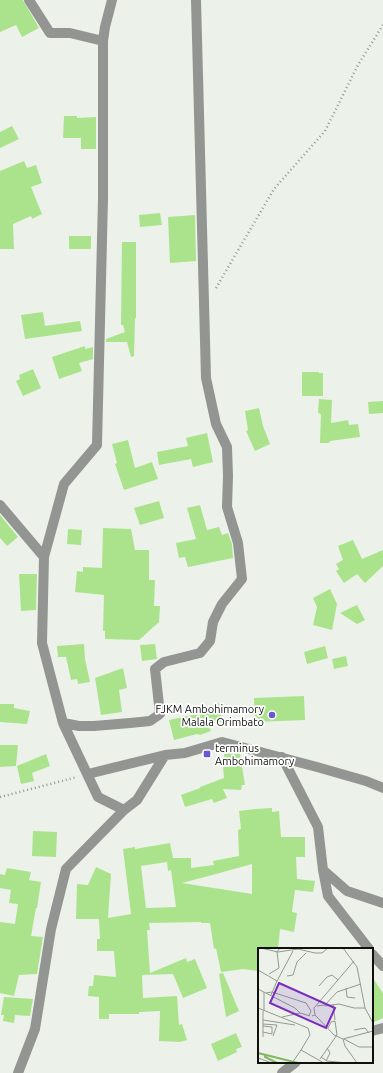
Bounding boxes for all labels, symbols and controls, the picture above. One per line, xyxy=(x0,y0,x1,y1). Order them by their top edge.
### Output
place label: FJKM Ambohimamory Malala Orimbato xyxy=(156,703,265,728)
marker: FJKM Ambohimamory Malala Orimbato xyxy=(267,710,277,720)
place label: terminus Ambohimamory xyxy=(215,742,295,767)
marker: terminus Ambohimamory xyxy=(202,749,212,759)
inset map xyxy=(258,948,373,1063)

